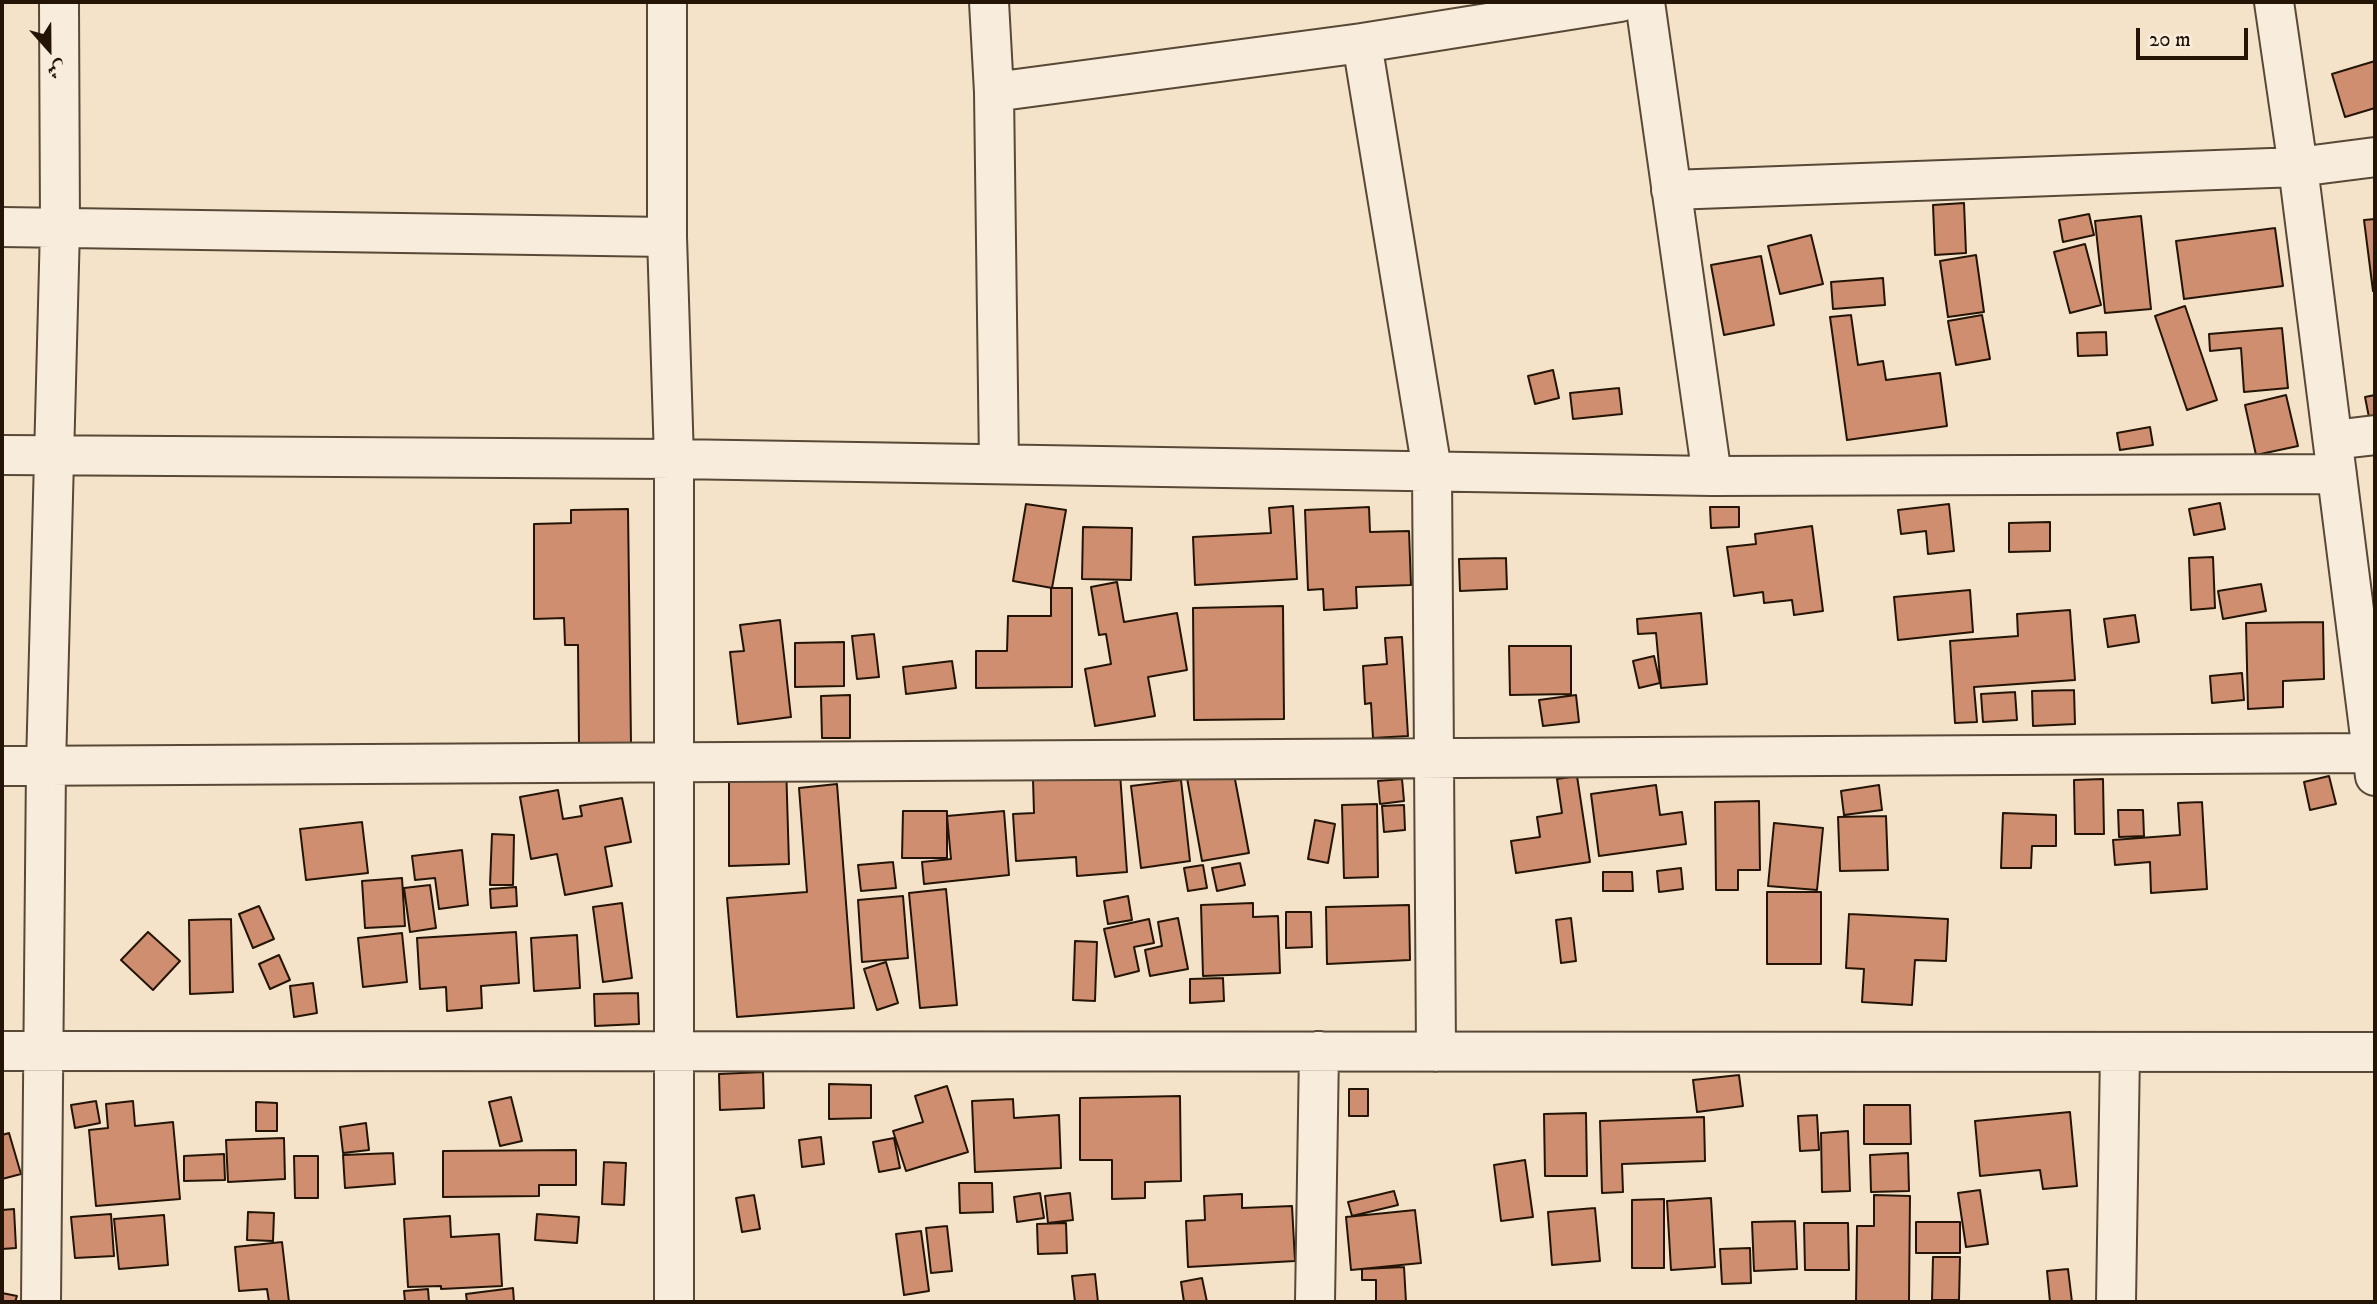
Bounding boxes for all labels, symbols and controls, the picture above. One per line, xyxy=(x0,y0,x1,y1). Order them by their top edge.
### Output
north arrow xyxy=(14,14,84,84)
scale bar xyxy=(2139,14,2251,58)
text: 20 m xyxy=(2149,27,2191,53)
text: ش xyxy=(44,55,70,83)

